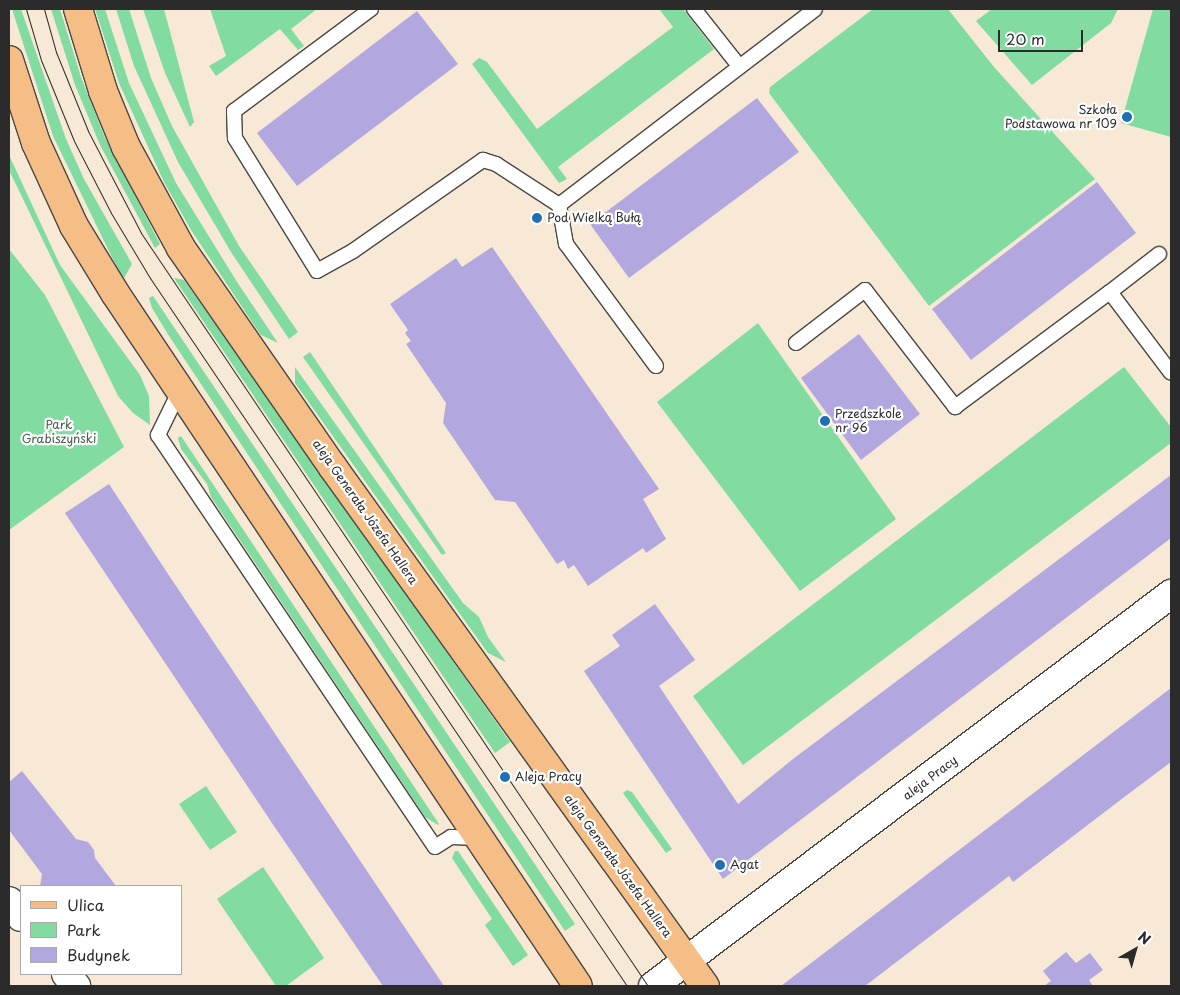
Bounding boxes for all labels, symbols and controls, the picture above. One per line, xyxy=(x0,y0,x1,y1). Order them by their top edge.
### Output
scale bar xyxy=(1000,20,1085,52)
text: 20 m xyxy=(1006,27,1045,50)
place label: Szkoła Podstawowa nr 109 xyxy=(1005,103,1117,131)
marker: Szkoła Podstawowa nr 109 xyxy=(1121,111,1133,123)
place label: Pod Wielką Bułą xyxy=(547,211,640,225)
marker: Pod Wielką Bułą xyxy=(531,212,543,224)
place label: Przedszkole nr 96 xyxy=(835,407,902,435)
marker: Przedszkole nr 96 xyxy=(819,415,831,427)
park label: Park Grabiszyński xyxy=(22,418,96,446)
street label: aleja Generała Józefa Hallera xyxy=(310,437,420,587)
street label: aleja Pracy xyxy=(900,753,960,803)
place label: Aleja Pracy xyxy=(515,770,582,784)
marker: Aleja Pracy xyxy=(499,771,511,783)
street label: aleja Generała Józefa Hallera xyxy=(561,792,675,940)
place label: Agat xyxy=(730,858,759,872)
marker: Agat xyxy=(714,859,726,871)
legend xyxy=(20,885,182,975)
text: Ulica xyxy=(67,893,104,916)
text: Park xyxy=(67,918,101,941)
north arrow xyxy=(1110,925,1160,975)
text: N xyxy=(1134,926,1155,949)
text: Budynek xyxy=(67,943,130,966)

